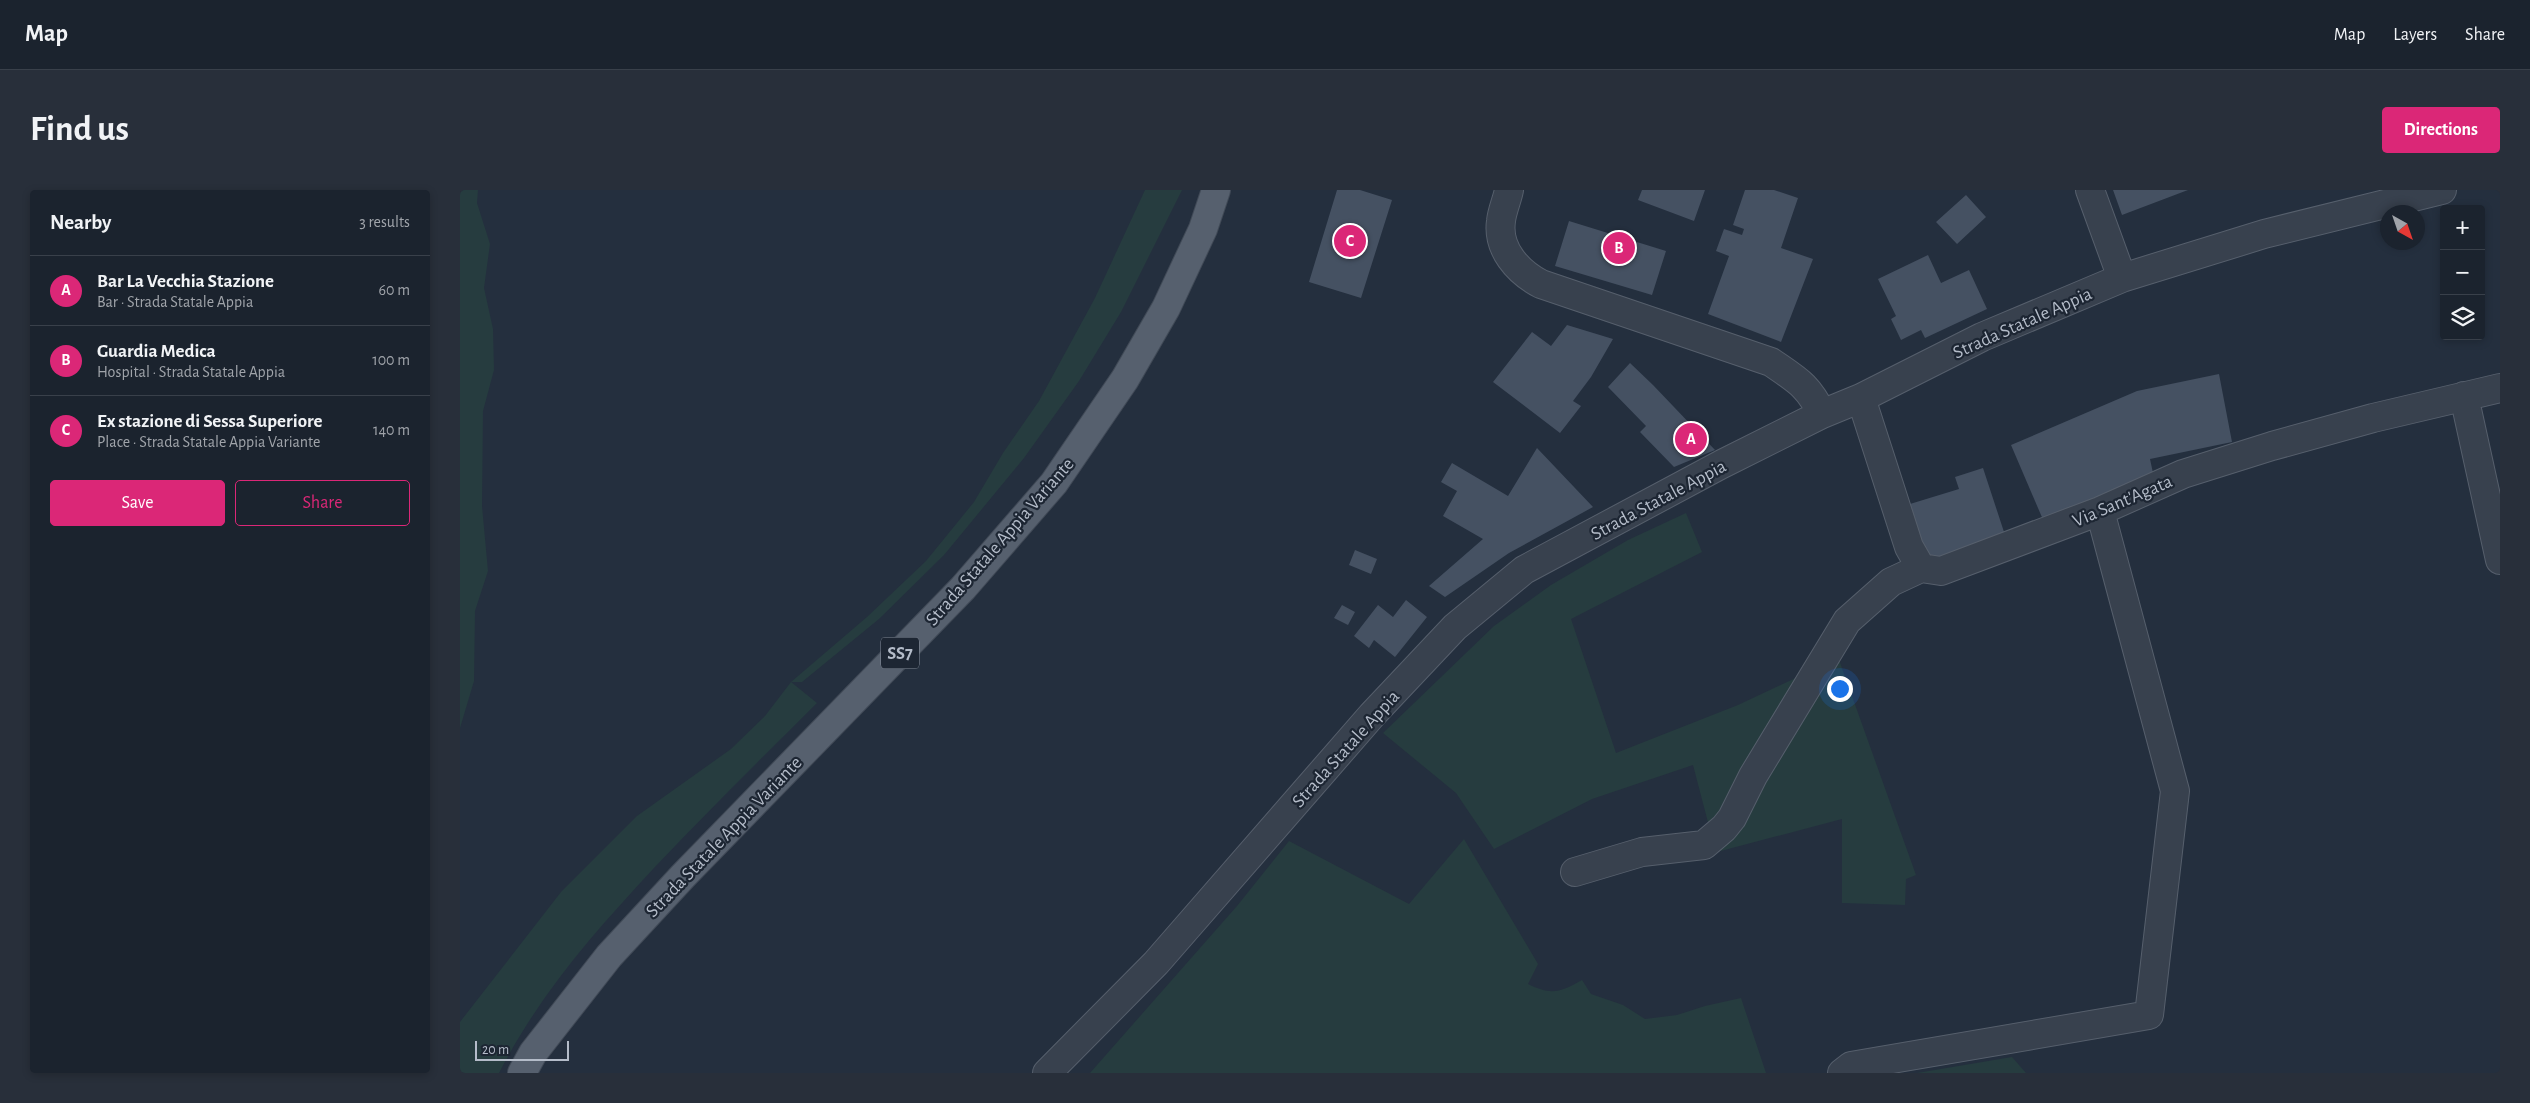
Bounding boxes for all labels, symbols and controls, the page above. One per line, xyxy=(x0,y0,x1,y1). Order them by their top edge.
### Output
text: Map xyxy=(25,22,68,46)
text: Map xyxy=(2334,26,2365,44)
text: Layers xyxy=(2393,26,2437,44)
text: Share xyxy=(2465,26,2505,44)
button: Directions xyxy=(2382,107,2500,153)
text: Find us xyxy=(30,112,129,147)
north arrow xyxy=(2380,205,2425,250)
map controls xyxy=(2440,205,2485,340)
button: + xyxy=(2440,205,2485,250)
text: Nearby xyxy=(50,212,111,233)
text: 3 results xyxy=(359,214,410,230)
pin: C xyxy=(1334,222,1366,260)
pin: B xyxy=(1603,229,1635,267)
button: − xyxy=(2440,250,2485,295)
text: Bar La Vecchia Stazione xyxy=(97,272,274,291)
text: A xyxy=(61,282,71,298)
text: 60 m xyxy=(379,282,410,298)
street label: Strada Statale Appia xyxy=(1950,284,2095,363)
text: Bar · Strada Statale Appia xyxy=(97,294,253,310)
button: layers xyxy=(2440,295,2485,340)
text: Guardia Medica xyxy=(97,342,216,361)
text: B xyxy=(61,352,71,368)
text: 100 m xyxy=(372,352,410,368)
text: Hospital · Strada Statale Appia xyxy=(97,364,285,380)
text: Ex stazione di Sessa Superiore xyxy=(97,412,323,431)
pin: A xyxy=(1675,420,1707,458)
text: C xyxy=(62,422,70,438)
text: 140 m xyxy=(373,422,410,438)
text: Place · Strada Statale Appia Variante xyxy=(97,434,320,450)
street label: Strada Statale Appia Variante xyxy=(922,455,1078,629)
street label: Strada Statale Appia xyxy=(1588,457,1730,544)
street label: Via Sant'Agata xyxy=(2070,472,2175,531)
button: Save xyxy=(50,480,225,526)
button: Share xyxy=(235,480,410,526)
road number: SS7 xyxy=(881,638,919,668)
your location xyxy=(1827,676,1853,702)
street label: Strada Statale Appia xyxy=(1289,687,1404,811)
street label: Strada Statale Appia Variante xyxy=(643,753,806,921)
scale bar xyxy=(475,1038,569,1061)
text: 20 m xyxy=(482,1043,509,1057)

